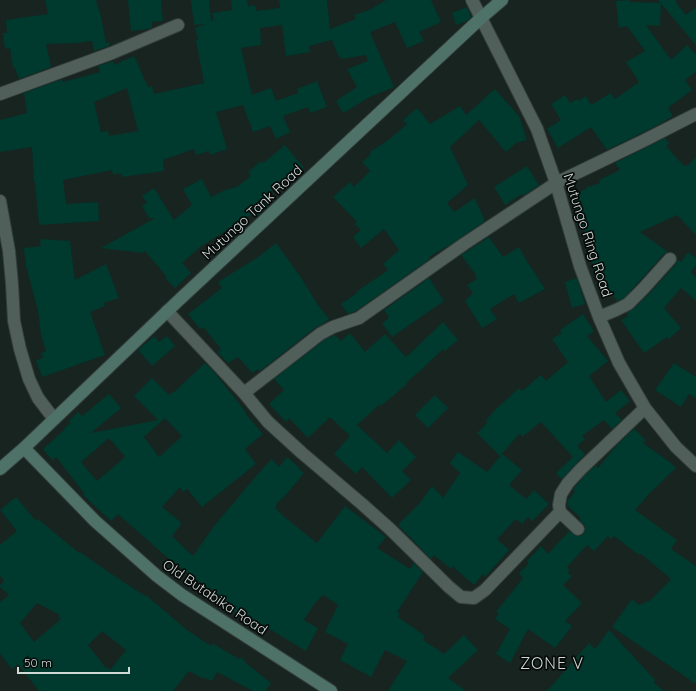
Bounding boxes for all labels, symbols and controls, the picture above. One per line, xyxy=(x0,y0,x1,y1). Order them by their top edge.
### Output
street label: Mutungo Tank Road xyxy=(198,161,306,263)
street label: Mutungo Ring Road xyxy=(560,171,616,299)
street label: Old Butabika Road xyxy=(159,555,271,639)
scale bar xyxy=(18,649,129,675)
district label: ZONE V xyxy=(520,653,584,673)
text: 50 m xyxy=(24,655,52,670)

